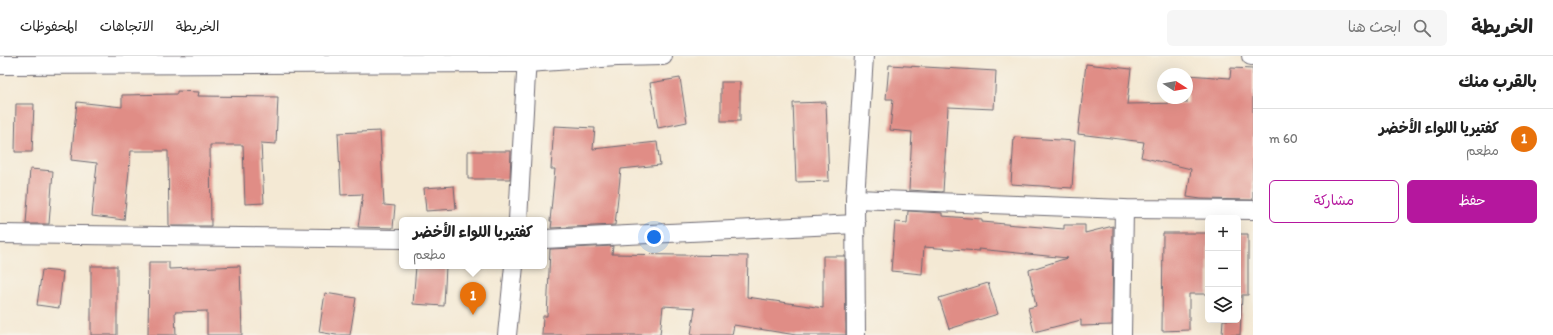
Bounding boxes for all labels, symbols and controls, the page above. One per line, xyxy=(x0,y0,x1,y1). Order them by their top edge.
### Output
search box xyxy=(1167,10,1447,46)
text: الخريطة xyxy=(1471,15,1533,38)
icon: search xyxy=(1411,17,1433,39)
text: المحفوظات xyxy=(20,18,78,35)
text: الاتجاهات xyxy=(100,18,154,35)
text: الخريطة xyxy=(176,18,219,35)
text: ابحث هنا xyxy=(1348,18,1401,36)
north arrow xyxy=(1157,68,1193,104)
text: بالقرب منك xyxy=(1459,71,1537,91)
text: كفتيريا اللواء الأخضر xyxy=(1379,119,1499,137)
text: 60 m xyxy=(1269,131,1298,146)
text: 1 xyxy=(1521,131,1527,146)
text: مطعم xyxy=(1466,143,1499,158)
button: مشاركة xyxy=(1269,180,1399,223)
button: حفظ xyxy=(1407,180,1537,223)
map controls xyxy=(1205,215,1241,323)
button: + xyxy=(1205,215,1241,251)
popup xyxy=(399,217,547,269)
text: كفتيريا اللواء الأخضر xyxy=(413,223,533,241)
your location xyxy=(644,227,664,247)
text: مطعم xyxy=(413,247,446,262)
button: − xyxy=(1205,251,1241,287)
pin: 1 xyxy=(460,282,486,315)
button: layers xyxy=(1205,287,1241,323)

